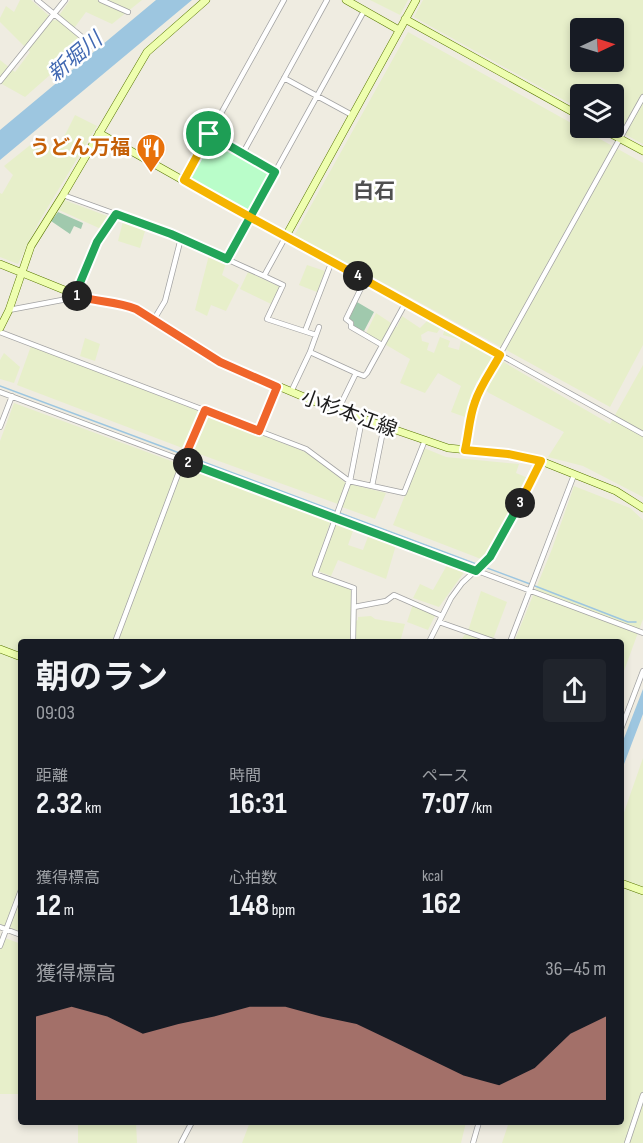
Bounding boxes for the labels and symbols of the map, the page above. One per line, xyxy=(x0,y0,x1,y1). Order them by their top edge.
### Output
north arrow xyxy=(570,18,624,72)
water label: 新堀川 xyxy=(43,26,109,87)
pin xyxy=(183,108,234,159)
restaurant icon: うどん万福 xyxy=(135,132,167,174)
place label: うどん万福 xyxy=(30,136,130,160)
district label: 白石 xyxy=(353,179,395,204)
pin: 4 xyxy=(343,261,373,291)
pin: 1 xyxy=(62,281,92,311)
street label: 小杉本江線 xyxy=(298,386,400,442)
pin: 2 xyxy=(173,448,203,478)
pin: 3 xyxy=(505,488,535,518)

